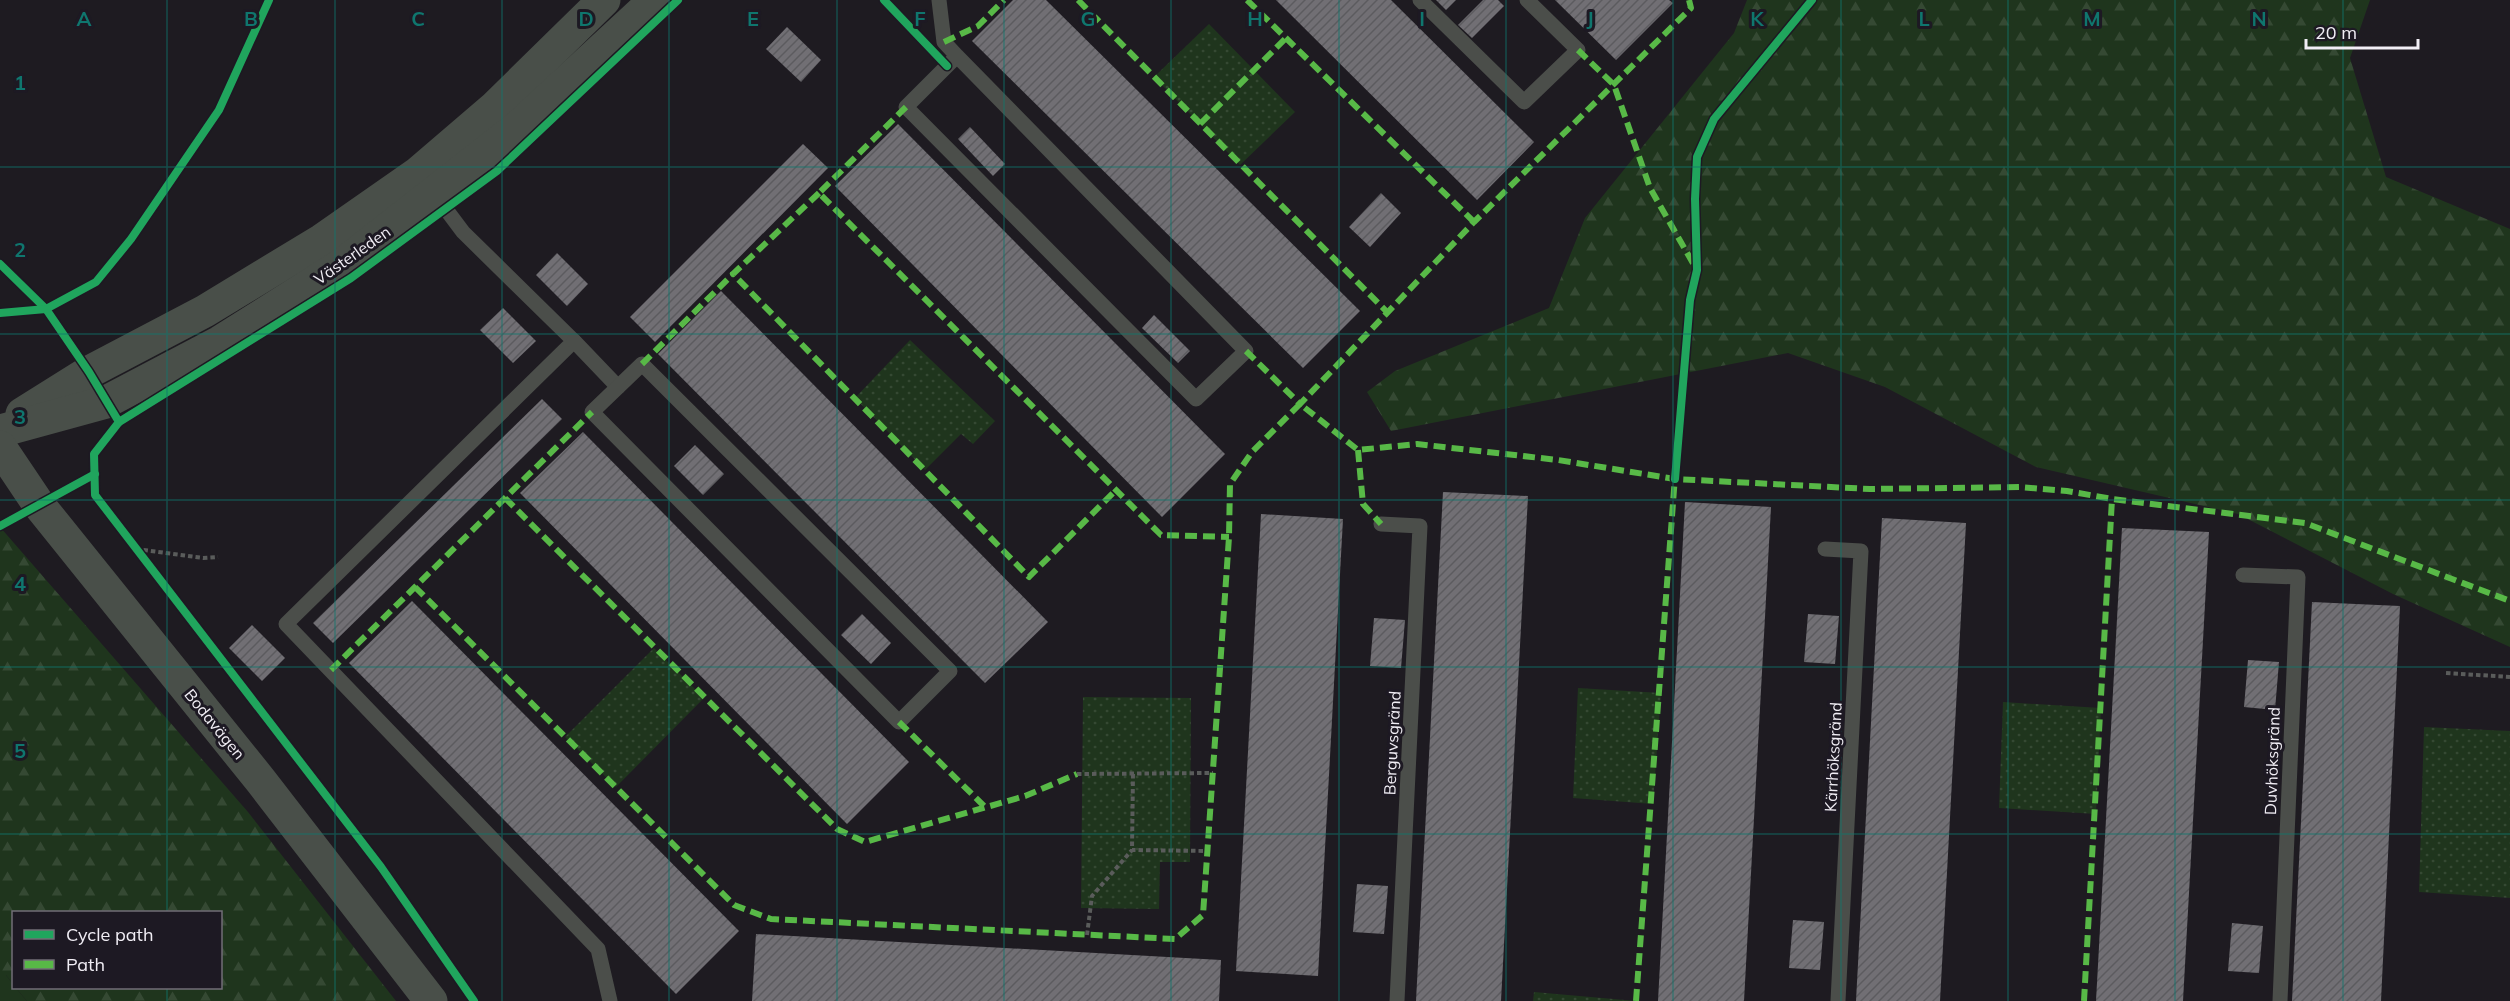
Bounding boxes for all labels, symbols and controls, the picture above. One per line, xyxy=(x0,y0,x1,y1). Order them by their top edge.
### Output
text: A xyxy=(77,6,92,31)
text: B xyxy=(244,6,258,31)
text: C xyxy=(411,6,425,31)
text: D xyxy=(578,6,594,31)
text: E xyxy=(747,6,759,31)
text: F xyxy=(914,6,926,31)
text: G xyxy=(1081,6,1095,31)
text: H xyxy=(1247,6,1263,31)
text: I xyxy=(1419,6,1425,31)
text: J xyxy=(1586,6,1594,31)
text: K xyxy=(1750,6,1764,31)
text: L xyxy=(1918,6,1930,31)
text: M xyxy=(2083,6,2101,31)
text: N xyxy=(2251,6,2267,31)
scale bar xyxy=(2306,12,2418,50)
text: 20 m xyxy=(2315,21,2357,44)
text: 1 xyxy=(14,70,26,95)
street label: Västerleden xyxy=(310,221,394,289)
text: 2 xyxy=(14,237,26,262)
text: 3 xyxy=(14,404,26,429)
text: 4 xyxy=(14,571,26,596)
street label: Bodavägen xyxy=(180,685,250,763)
street label: Berguvsgränd xyxy=(1379,690,1405,796)
street label: Kärrhöksgränd xyxy=(1820,702,1846,812)
street label: Duvhöksgränd xyxy=(2260,707,2284,815)
text: 5 xyxy=(14,738,26,763)
legend xyxy=(12,911,222,989)
text: Cycle path xyxy=(66,923,153,946)
text: Path xyxy=(66,953,105,976)

